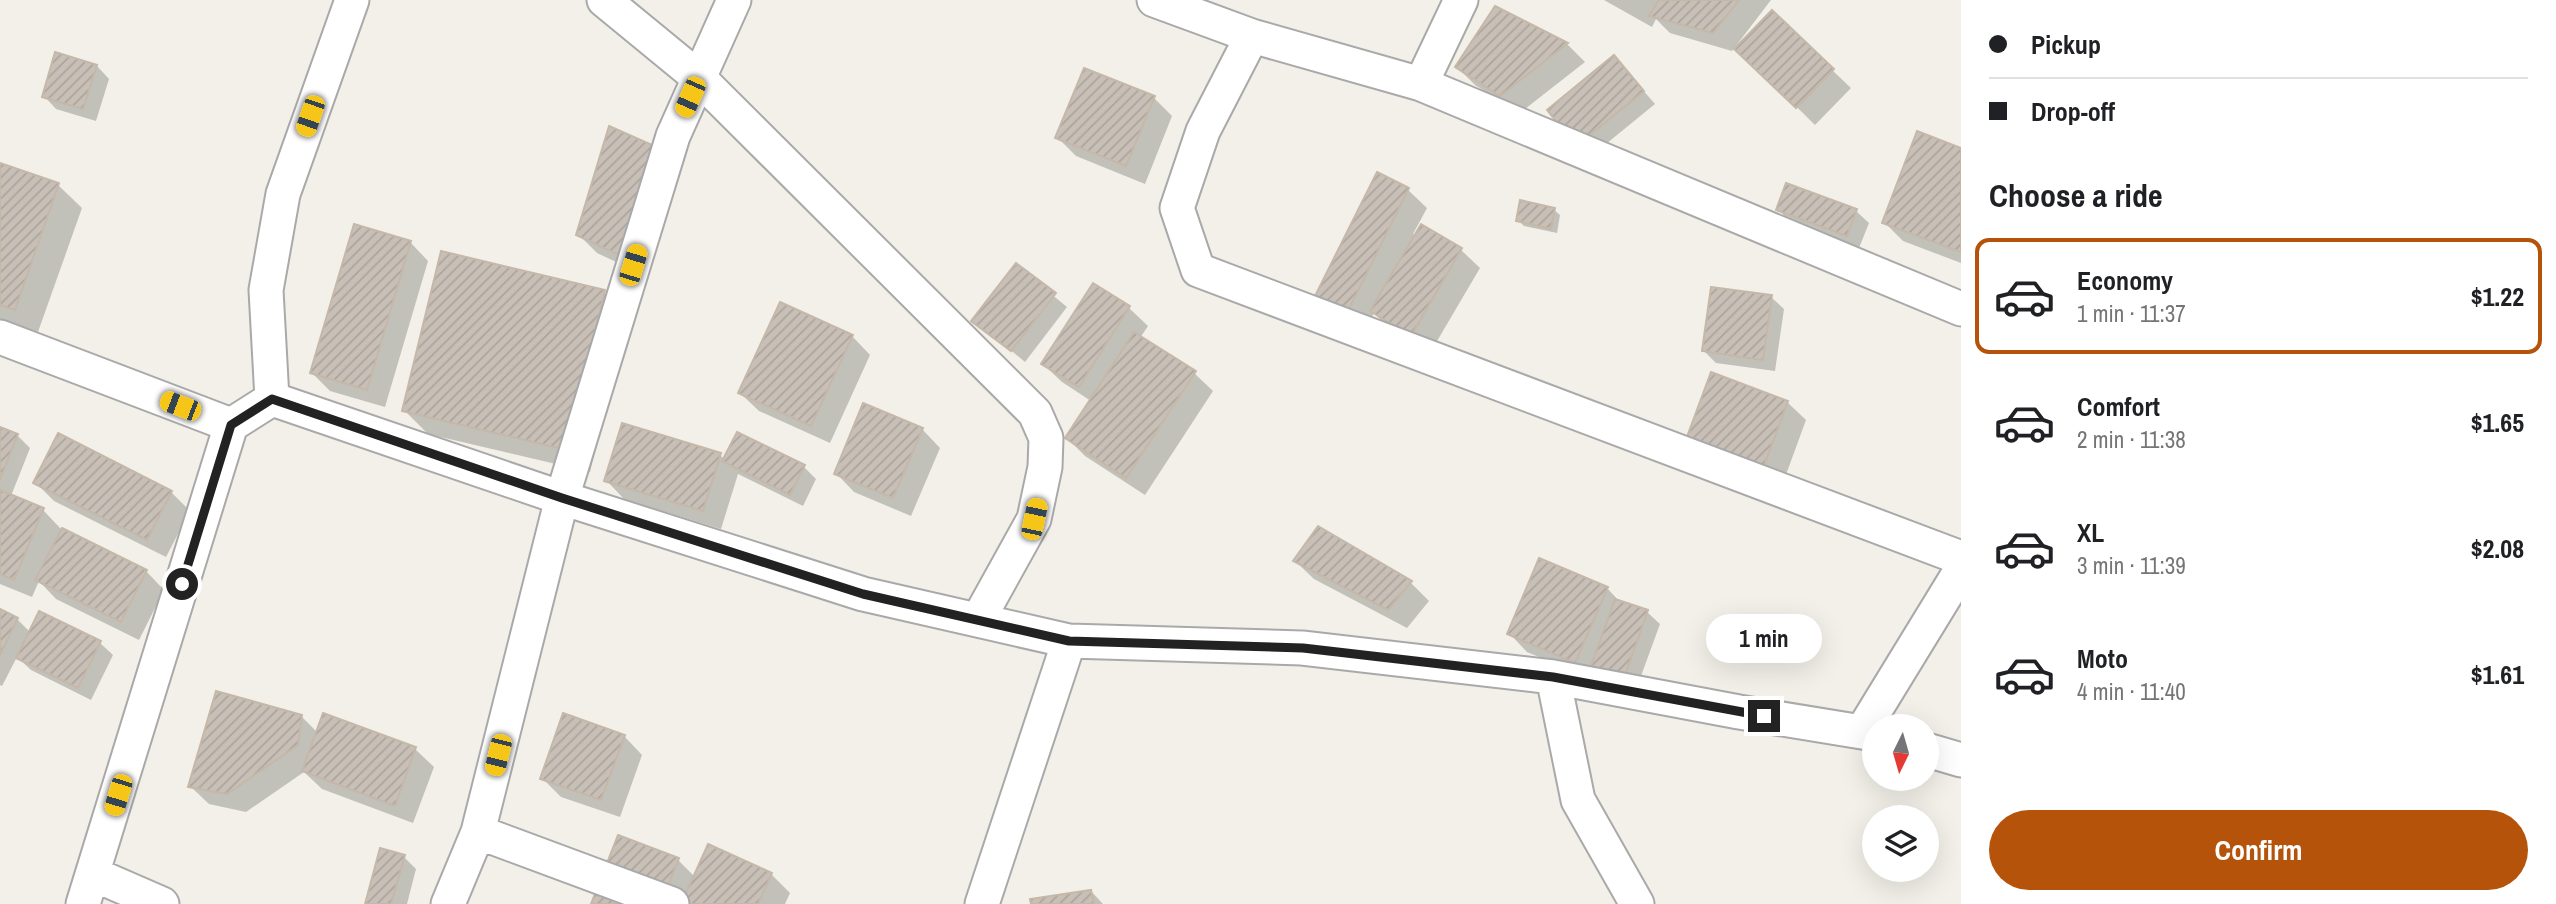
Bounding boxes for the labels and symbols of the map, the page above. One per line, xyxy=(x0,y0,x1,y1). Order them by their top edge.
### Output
car xyxy=(672,74,709,120)
car xyxy=(294,93,327,139)
car xyxy=(617,242,650,288)
car xyxy=(157,389,204,423)
car xyxy=(1020,496,1049,542)
route start xyxy=(166,568,198,600)
callout: 1 min xyxy=(1706,614,1822,664)
route end xyxy=(1748,700,1780,732)
north arrow xyxy=(1862,714,1939,791)
car xyxy=(483,732,514,778)
car xyxy=(102,772,135,818)

